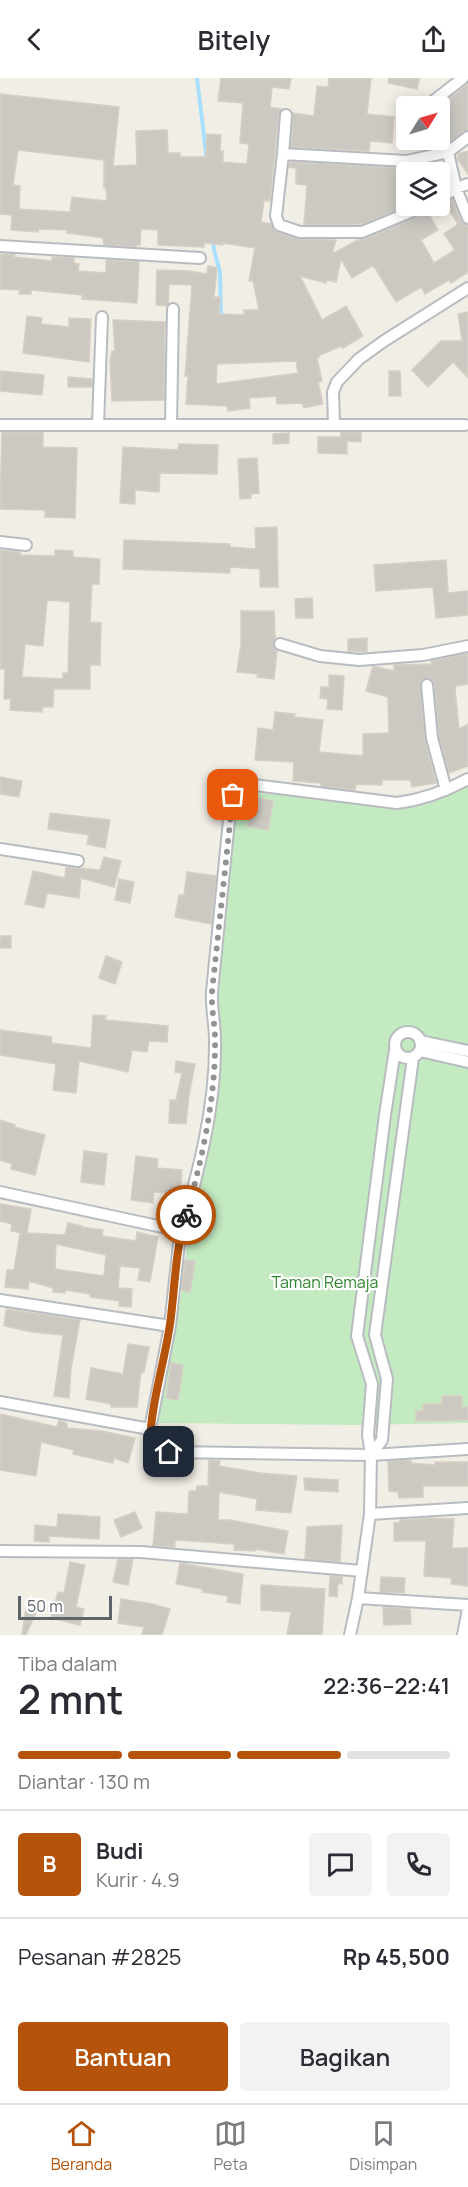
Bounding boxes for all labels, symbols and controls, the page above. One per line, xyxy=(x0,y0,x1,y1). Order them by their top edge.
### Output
text: Bitely xyxy=(198,21,270,58)
icon: back xyxy=(18,23,51,56)
icon: share xyxy=(417,23,450,56)
north arrow xyxy=(396,96,450,150)
map controls xyxy=(396,96,450,216)
button: layers xyxy=(396,162,450,216)
pin xyxy=(207,769,258,820)
icon: bag xyxy=(216,778,249,811)
courier xyxy=(156,1185,216,1245)
icon: bike xyxy=(170,1199,203,1232)
park label: Taman Remaja xyxy=(271,1271,379,1293)
pin xyxy=(143,1426,194,1477)
icon: home xyxy=(152,1435,185,1468)
scale bar xyxy=(18,1593,112,1620)
text: 50 m xyxy=(27,1595,63,1617)
text: Tiba dalam xyxy=(18,1650,117,1677)
text: 22:36–22:41 xyxy=(323,1671,450,1701)
text: 2 mnt xyxy=(18,1672,124,1726)
text: Diantar · 130 m xyxy=(18,1768,150,1795)
button: chat xyxy=(309,1833,372,1896)
button: phone xyxy=(387,1833,450,1896)
text: Budi xyxy=(96,1836,143,1866)
text: B xyxy=(43,1849,56,1879)
text: Kurir · 4.9 xyxy=(96,1866,180,1893)
text: Pesanan #2825 xyxy=(18,1942,181,1972)
text: Rp 45,500 xyxy=(343,1942,450,1972)
button: Bantuan xyxy=(18,2022,228,2091)
button: Bagikan xyxy=(240,2022,450,2091)
tab: Beranda xyxy=(51,2117,112,2175)
tab: Peta xyxy=(213,2117,248,2175)
tab: Disimpan xyxy=(349,2117,417,2175)

